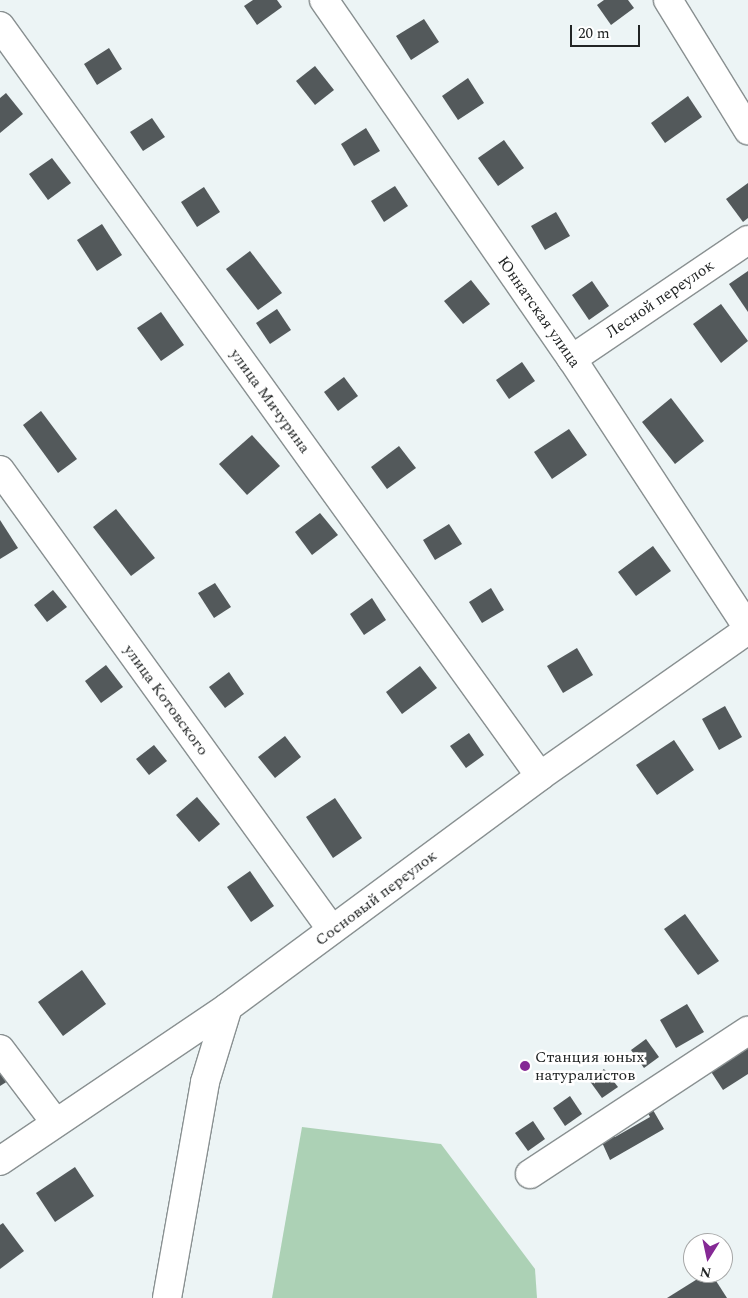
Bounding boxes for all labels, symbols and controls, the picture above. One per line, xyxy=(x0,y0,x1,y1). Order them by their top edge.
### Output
scale bar xyxy=(573,15,643,47)
text: 20 m xyxy=(578,22,610,45)
street label: Юннатская улица xyxy=(493,253,585,371)
street label: Лесной переулок xyxy=(602,256,718,342)
street label: улица Мичурина xyxy=(226,345,314,457)
street label: улица Котовского xyxy=(119,641,213,759)
street label: Сосновый переулок xyxy=(311,846,441,950)
place label: Станция юных натуралистов xyxy=(535,1047,644,1085)
marker: Станция юных натуралистов xyxy=(519,1060,531,1072)
north arrow xyxy=(683,1233,733,1283)
text: N xyxy=(698,1261,713,1284)

